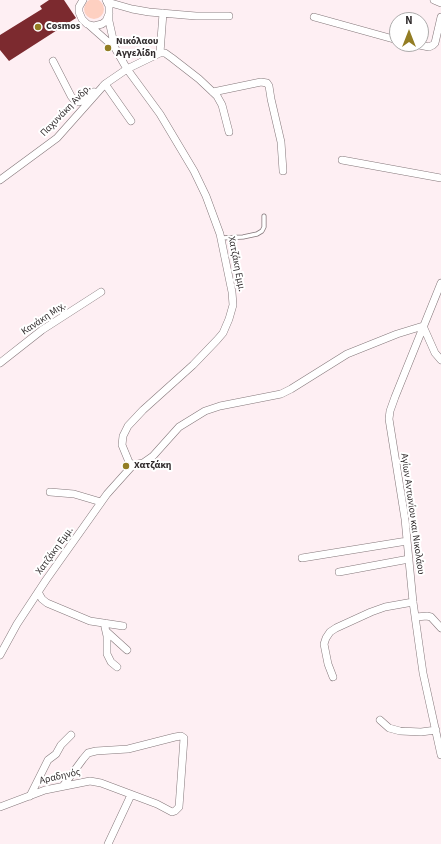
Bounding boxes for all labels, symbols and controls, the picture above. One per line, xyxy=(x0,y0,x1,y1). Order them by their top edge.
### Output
north arrow xyxy=(389,12,429,52)
text: N xyxy=(405,13,413,28)
place label: Cosmos xyxy=(46,21,80,33)
marker: Cosmos xyxy=(33,22,43,32)
place label: Νικόλαου Αγγελίδη xyxy=(116,36,158,60)
marker: Νικόλαου Αγγελίδη xyxy=(103,43,113,53)
street label: Παχυνάκη Ανδρ. xyxy=(38,83,94,139)
street label: Χατζάκη Εμμ. xyxy=(225,235,247,293)
street label: Κανάκη Μιχ. xyxy=(20,300,68,338)
street label: Αγίων Αντωνίου και Νικολάου xyxy=(398,453,426,575)
place label: Χατζάκη xyxy=(134,460,171,472)
marker: Χατζάκη xyxy=(121,461,131,471)
street label: Χατζάκη Εμμ. xyxy=(34,525,76,577)
street label: Αραδηνός xyxy=(38,766,82,788)

